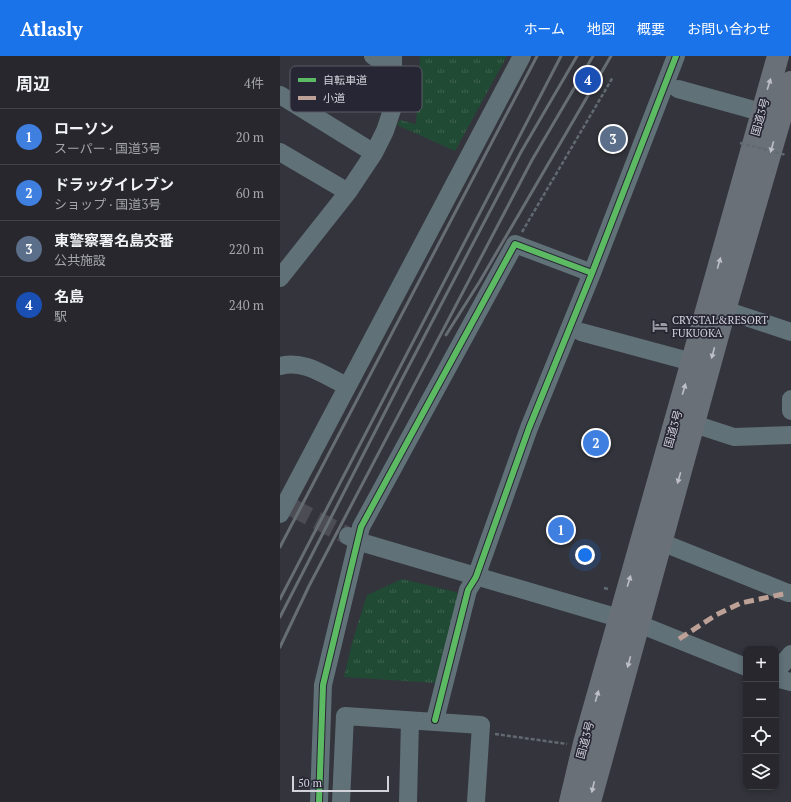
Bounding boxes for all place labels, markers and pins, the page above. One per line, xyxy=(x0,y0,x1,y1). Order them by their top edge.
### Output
pin: 4 xyxy=(575,65,601,95)
pin: 3 xyxy=(600,124,626,154)
place label: CRYSTAL&RESORT FUKUOKA xyxy=(672,313,768,340)
hotel icon: CRYSTAL&RESORT FUKUOKA xyxy=(651,317,669,335)
pin: 2 xyxy=(583,428,609,458)
pin: 1 xyxy=(548,515,574,545)

